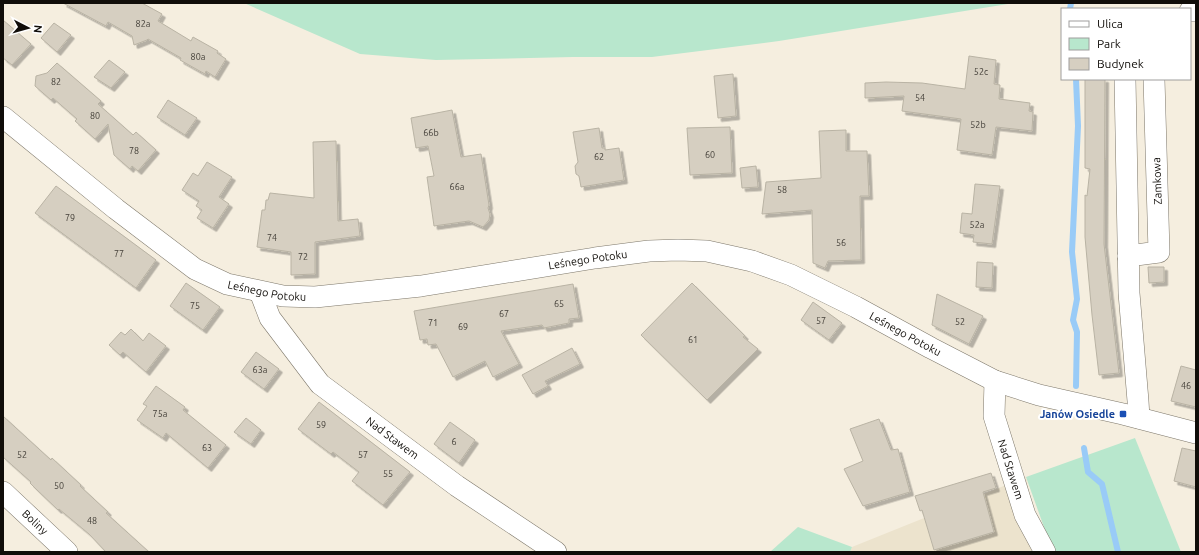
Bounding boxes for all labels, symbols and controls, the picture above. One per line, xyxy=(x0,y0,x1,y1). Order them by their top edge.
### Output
north arrow xyxy=(8,8,48,48)
legend xyxy=(1061,8,1191,80)
text: Ulica xyxy=(1097,17,1123,30)
house number: 82a xyxy=(136,19,150,29)
text: N xyxy=(32,24,44,34)
text: Park xyxy=(1097,37,1121,50)
house number: 80a xyxy=(191,52,205,62)
text: Budynek xyxy=(1097,57,1144,70)
house number: 52c xyxy=(974,67,988,77)
house number: 82 xyxy=(51,77,61,87)
house number: 54 xyxy=(915,93,925,103)
house number: 80 xyxy=(90,111,100,121)
house number: 52b xyxy=(970,120,986,130)
house number: 66b xyxy=(423,128,439,138)
house number: 78 xyxy=(129,146,139,156)
house number: 60 xyxy=(705,150,715,160)
house number: 62 xyxy=(594,152,604,162)
street label: Zamkowa xyxy=(1150,157,1164,205)
house number: 66a xyxy=(450,182,464,192)
house number: 58 xyxy=(777,185,787,195)
house number: 79 xyxy=(65,213,75,223)
house number: 52a xyxy=(970,220,984,230)
house number: 74 xyxy=(267,233,277,243)
house number: 56 xyxy=(836,238,846,248)
street label: Leśnego Potoku xyxy=(547,248,628,271)
house number: 77 xyxy=(114,249,124,259)
house number: 72 xyxy=(298,252,308,262)
street label: Leśnego Potoku xyxy=(227,278,306,303)
house number: 65 xyxy=(554,299,564,309)
house number: 75 xyxy=(190,301,200,311)
house number: 67 xyxy=(499,309,509,319)
street label: Leśnego Potoku xyxy=(867,310,943,358)
house number: 57 xyxy=(816,316,826,326)
house number: 52 xyxy=(955,317,965,327)
house number: 71 xyxy=(428,318,438,328)
house number: 69 xyxy=(458,322,468,332)
house number: 61 xyxy=(688,335,698,345)
house number: 63a xyxy=(253,365,267,375)
house number: 46 xyxy=(1181,381,1191,391)
place label: Janów Osiedle xyxy=(1040,408,1115,420)
house number: 75a xyxy=(153,409,167,419)
marker: Janów Osiedle xyxy=(1118,409,1128,419)
street label: Nad Stawem xyxy=(364,415,421,461)
house number: 59 xyxy=(316,420,326,430)
house number: 6 xyxy=(451,437,457,447)
street label: Nad Stawem xyxy=(996,438,1026,501)
house number: 63 xyxy=(202,443,212,453)
house number: 52 xyxy=(17,450,27,460)
house number: 57 xyxy=(358,450,368,460)
house number: 55 xyxy=(383,469,393,479)
house number: 50 xyxy=(54,481,64,491)
street label: Boliny xyxy=(20,507,51,537)
house number: 48 xyxy=(87,516,97,526)

